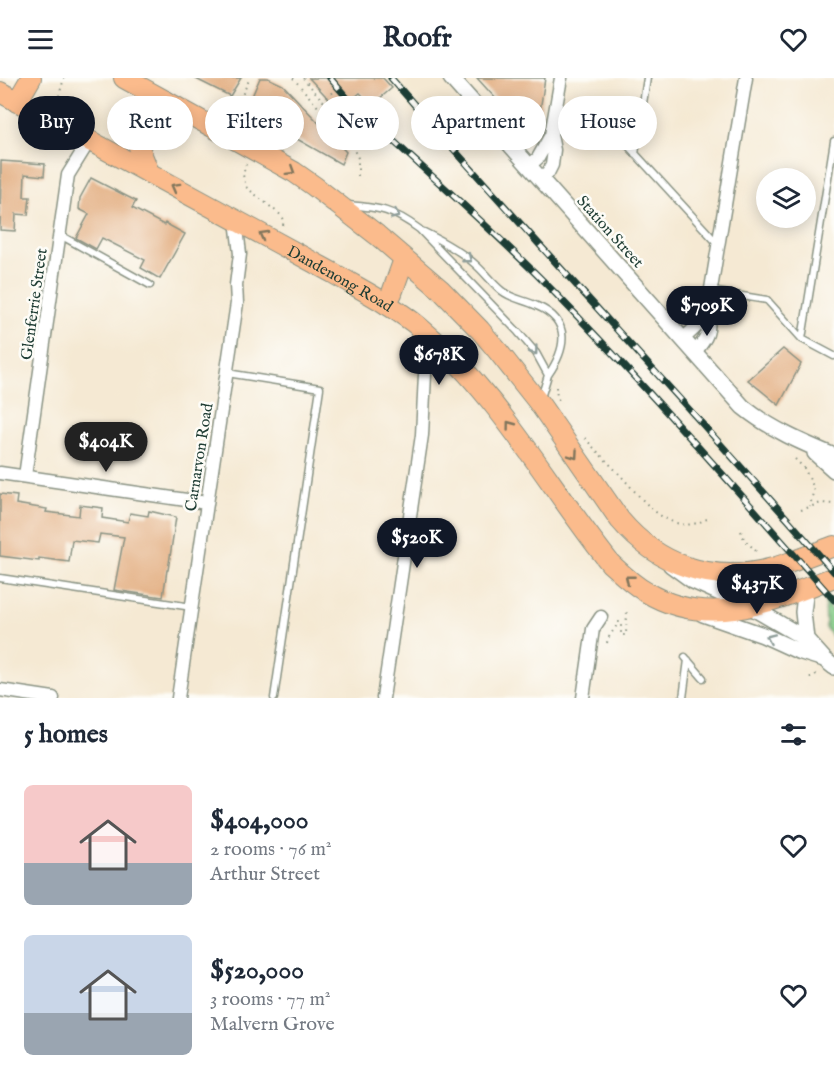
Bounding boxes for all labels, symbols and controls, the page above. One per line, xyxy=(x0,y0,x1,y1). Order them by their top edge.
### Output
text: Roofr xyxy=(382,22,452,56)
icon: menu xyxy=(24,23,57,56)
icon: heart xyxy=(777,23,810,56)
chip: Buy xyxy=(18,96,95,150)
chip: Rent xyxy=(107,96,193,150)
chip: Filters xyxy=(205,96,304,150)
chip: New xyxy=(316,96,399,150)
chip: Apartment xyxy=(411,96,546,150)
chip: House xyxy=(558,96,657,150)
one-way arrow xyxy=(285,164,296,175)
map controls xyxy=(756,168,816,228)
button: layers xyxy=(756,168,816,228)
one-way arrow xyxy=(170,183,181,194)
street label: Station Street xyxy=(572,192,648,273)
one-way arrow xyxy=(389,208,400,220)
one-way arrow xyxy=(259,231,269,242)
street label: Dandenong Road xyxy=(283,242,396,318)
street label: Glenferrie Street xyxy=(17,247,53,361)
one-way arrow xyxy=(462,252,473,263)
pin: $709K xyxy=(665,286,749,337)
text: $709K xyxy=(680,293,734,318)
pin: $678K xyxy=(397,335,481,386)
text: $678K xyxy=(413,342,465,367)
one-way arrow xyxy=(526,344,537,355)
street label: Carnarvon Road xyxy=(182,401,218,513)
one-way arrow xyxy=(506,421,517,432)
pin: $404K xyxy=(64,422,148,473)
text: $404K xyxy=(79,429,133,454)
one-way arrow xyxy=(567,448,578,459)
pin: $520K xyxy=(375,518,459,569)
text: $520K xyxy=(391,525,443,550)
pin: $437K xyxy=(715,564,799,615)
text: $437K xyxy=(731,571,783,596)
one-way arrow xyxy=(624,576,635,587)
one-way arrow xyxy=(765,633,776,645)
text: 5 homes xyxy=(24,718,108,751)
icon: filters xyxy=(777,718,810,751)
text: $404,000 xyxy=(210,804,309,837)
icon: home xyxy=(72,809,144,881)
icon: heart xyxy=(777,829,810,862)
text: 2 rooms · 76 m² xyxy=(210,837,331,862)
text: Arthur Street xyxy=(210,862,320,887)
text: $520,000 xyxy=(210,954,304,987)
icon: home xyxy=(72,959,144,1031)
icon: heart xyxy=(777,979,810,1012)
text: 3 rooms · 77 m² xyxy=(210,987,330,1012)
text: Malvern Grove xyxy=(210,1012,335,1037)

